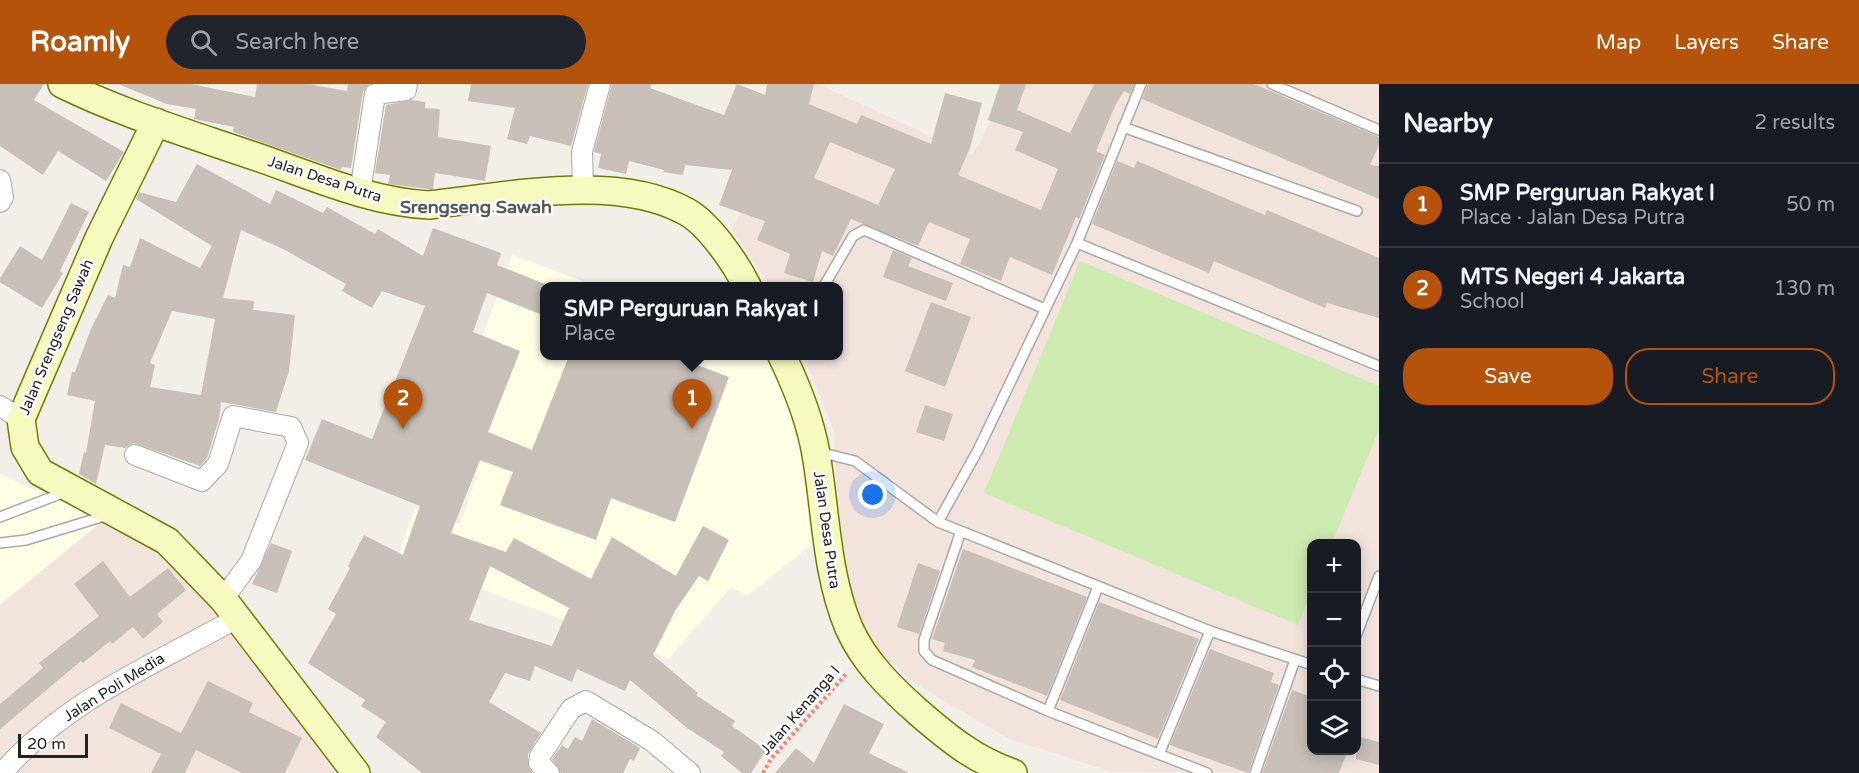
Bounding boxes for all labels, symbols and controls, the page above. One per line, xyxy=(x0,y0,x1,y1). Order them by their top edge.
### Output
search box xyxy=(166,15,586,69)
text: Roamly xyxy=(30,25,130,59)
icon: search xyxy=(187,26,220,59)
text: Search here xyxy=(235,29,359,55)
text: Map xyxy=(1596,30,1641,55)
text: Layers xyxy=(1674,30,1739,55)
text: Share xyxy=(1772,30,1829,55)
text: Nearby xyxy=(1403,108,1493,139)
text: 2 results xyxy=(1755,111,1835,135)
street label: Jalan Desa Putra xyxy=(266,152,384,206)
text: SMP Perguruan Rakyat I xyxy=(1460,180,1715,206)
text: 1 xyxy=(1416,193,1429,217)
text: 50 m xyxy=(1786,193,1835,217)
district label: Srengseng Sawah xyxy=(400,196,552,218)
text: Place · Jalan Desa Putra xyxy=(1460,206,1685,230)
street label: Jalan Srengseng Sawah xyxy=(15,256,97,418)
text: MTS Negeri 4 Jakarta xyxy=(1460,264,1685,290)
text: 2 xyxy=(1416,277,1429,301)
text: 130 m xyxy=(1774,277,1835,301)
popup xyxy=(540,282,843,360)
text: School xyxy=(1460,290,1524,314)
text: SMP Perguruan Rakyat I xyxy=(564,296,819,322)
text: Place xyxy=(564,322,615,346)
button: Save xyxy=(1403,348,1613,405)
button: Share xyxy=(1625,348,1835,405)
pin: 2 xyxy=(384,380,422,429)
pin: 1 xyxy=(672,380,712,429)
street label: Jalan Desa Putra xyxy=(810,470,844,590)
your location xyxy=(858,480,887,509)
map controls xyxy=(1307,539,1361,755)
button: + xyxy=(1307,539,1361,593)
button: − xyxy=(1307,593,1361,647)
button: locate xyxy=(1307,647,1361,701)
street label: Jalan Poli Media xyxy=(60,649,168,725)
street label: Jalan Kenanga I xyxy=(756,662,844,758)
button: layers xyxy=(1307,701,1361,755)
scale bar xyxy=(18,731,88,758)
text: 20 m xyxy=(27,734,66,754)

